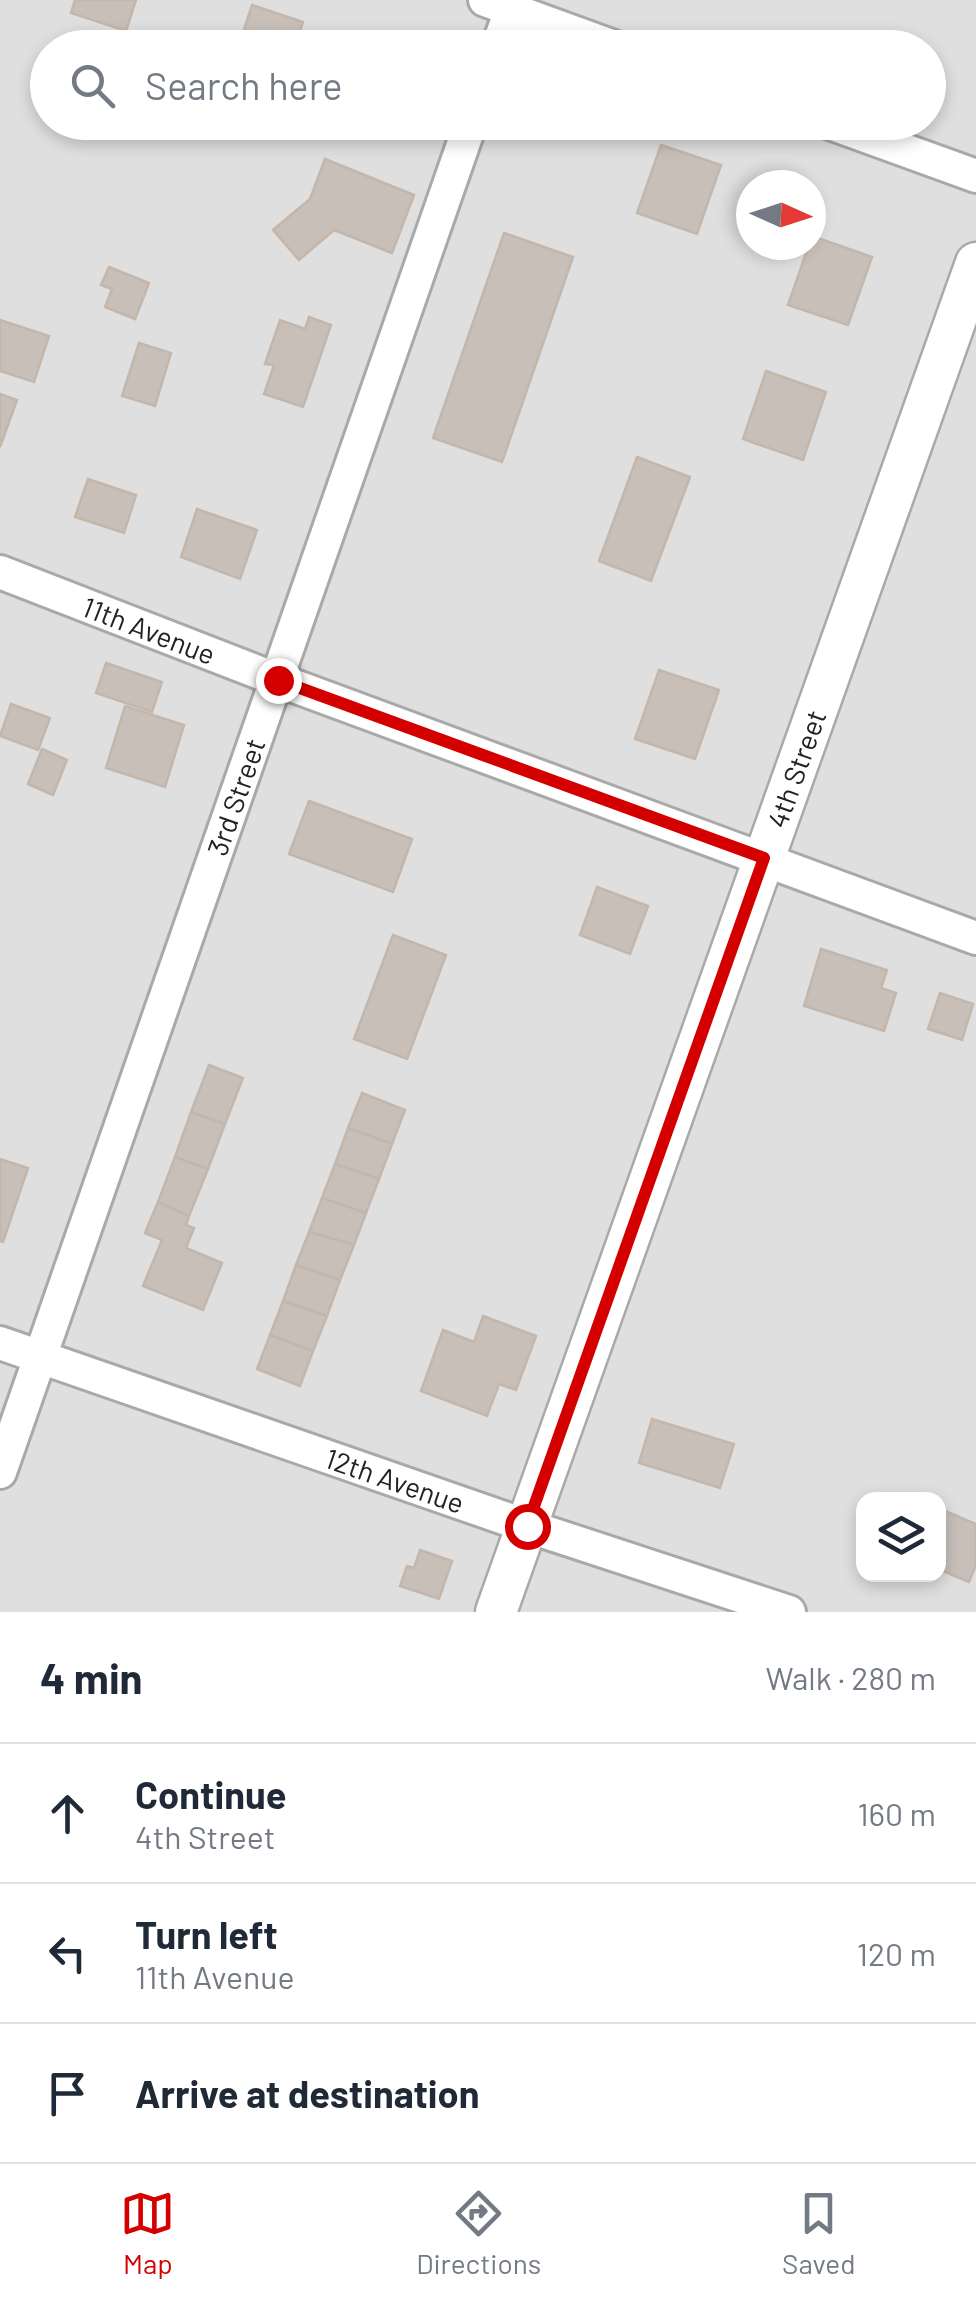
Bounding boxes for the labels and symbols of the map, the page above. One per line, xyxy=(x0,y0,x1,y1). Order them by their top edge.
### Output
north arrow xyxy=(736,170,826,260)
street label: 11th Avenue xyxy=(78,589,220,671)
route end xyxy=(256,658,302,704)
street label: 4th Street xyxy=(759,705,833,832)
street label: 3rd Street xyxy=(199,734,272,860)
street label: 12th Avenue xyxy=(321,1440,469,1520)
route start xyxy=(505,1504,551,1550)

